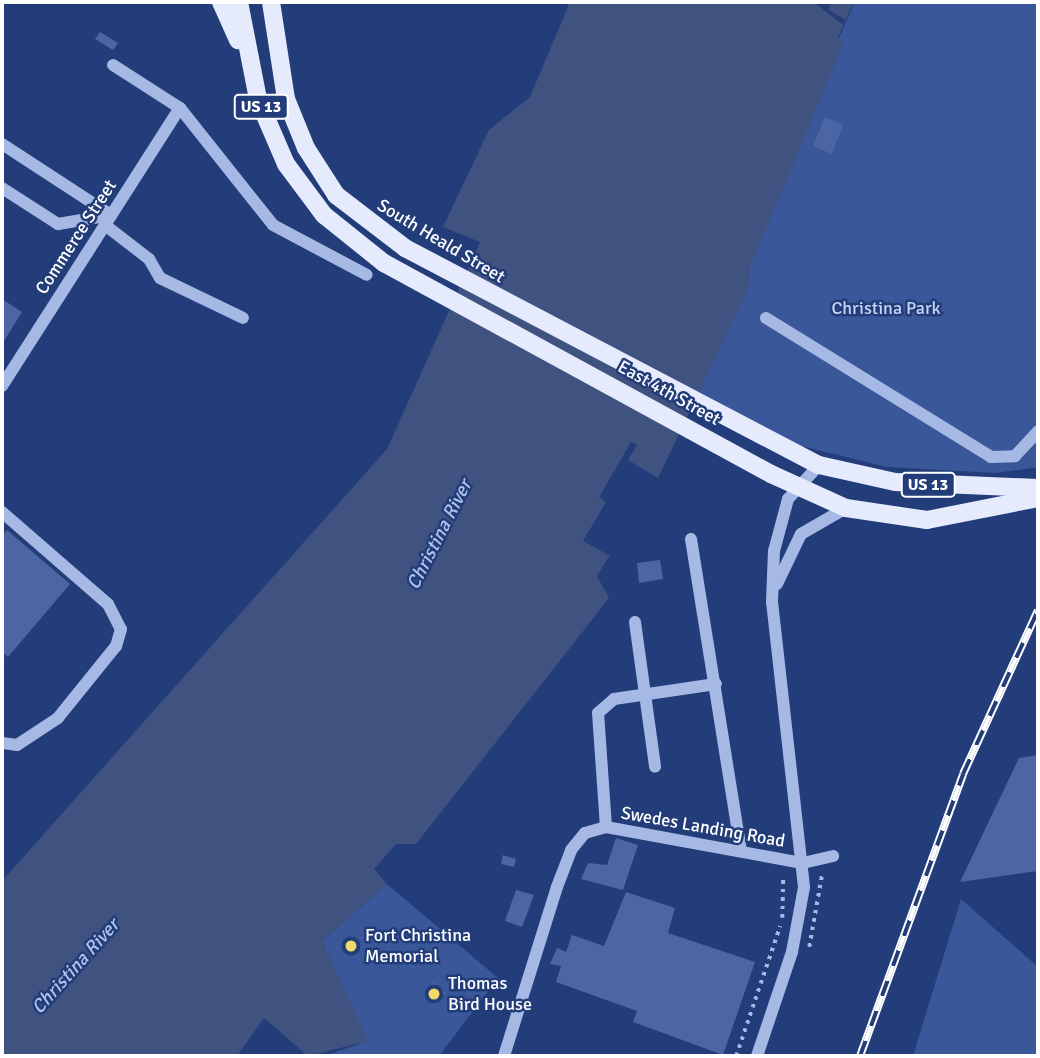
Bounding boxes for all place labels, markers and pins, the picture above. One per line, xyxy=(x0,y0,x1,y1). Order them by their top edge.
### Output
place label: Fort Christina Memorial xyxy=(365,925,471,968)
marker: Fort Christina Memorial xyxy=(343,938,359,954)
place label: Thomas Bird House xyxy=(448,973,532,1016)
marker: Thomas Bird House xyxy=(426,986,442,1002)

